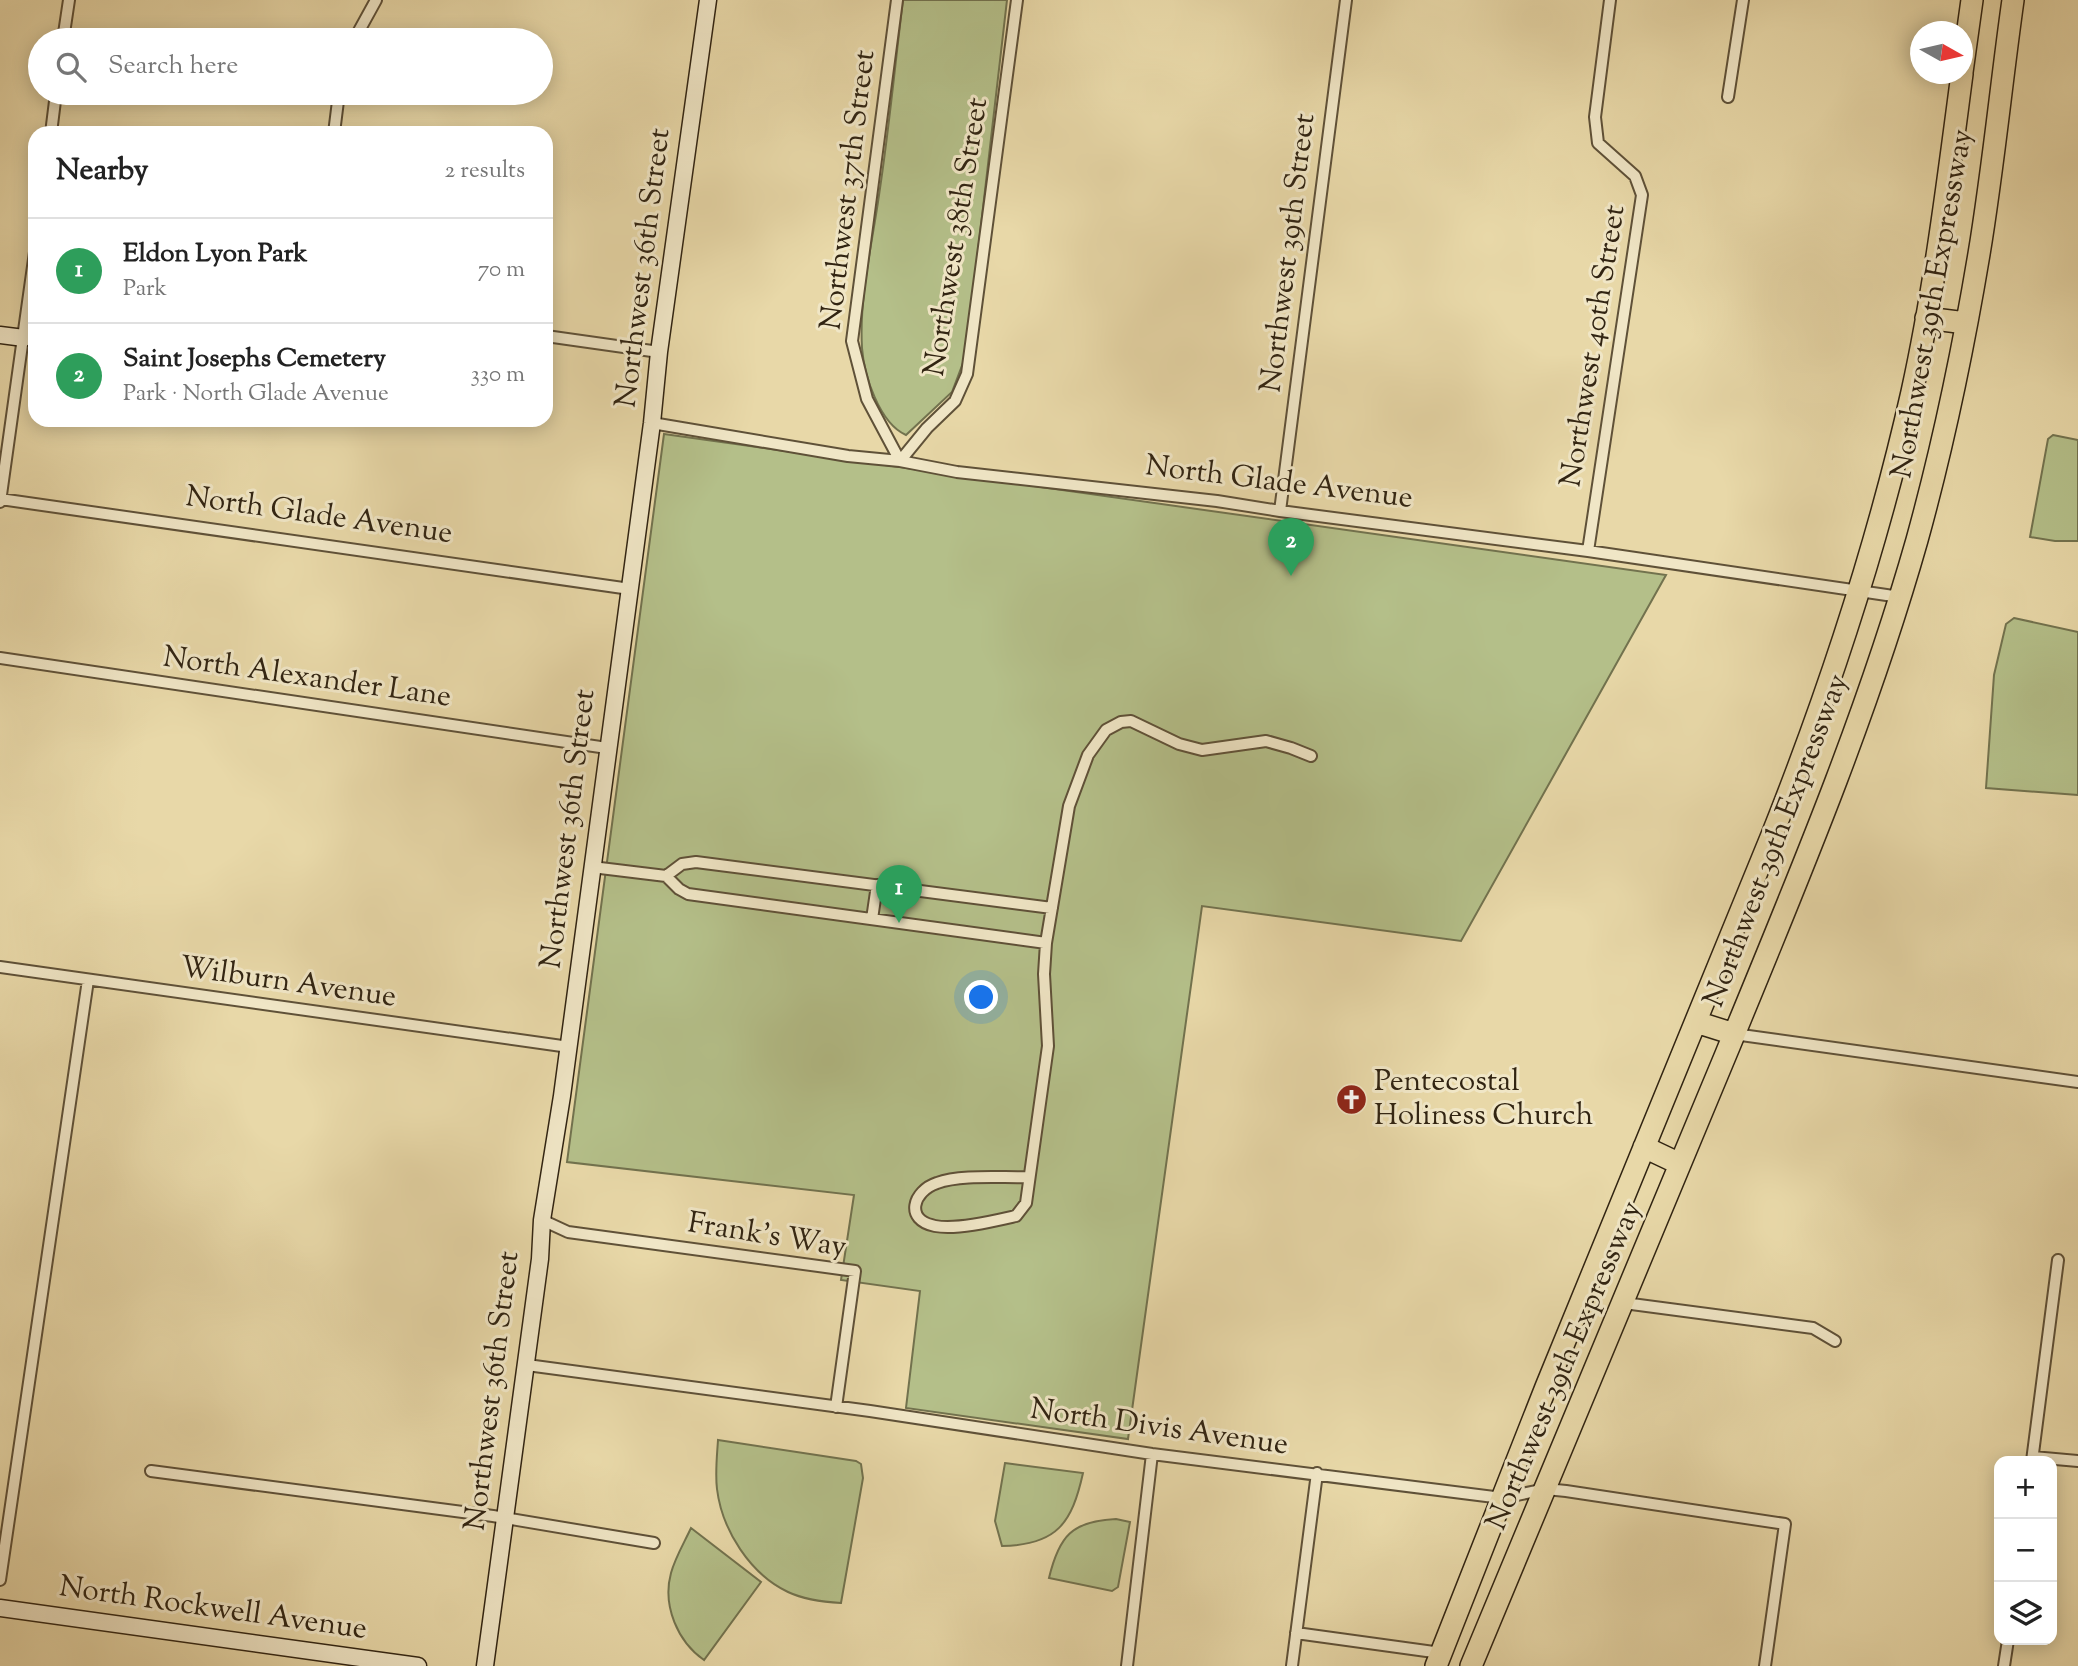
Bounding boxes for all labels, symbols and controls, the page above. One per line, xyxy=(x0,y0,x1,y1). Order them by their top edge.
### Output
north arrow xyxy=(1910,21,1973,84)
search box xyxy=(28,28,553,105)
icon: search xyxy=(52,48,90,86)
text: Search here xyxy=(108,48,238,85)
street label: Northwest 37th Street xyxy=(810,48,888,332)
street label: Northwest 38th Street xyxy=(914,95,1000,379)
street label: Northwest 39th Street xyxy=(1251,111,1327,395)
street label: Northwest 36th Street xyxy=(606,126,682,410)
street label: Northwest 39th Expressway xyxy=(1881,126,1985,482)
text: Nearby xyxy=(56,150,148,193)
text: 2 results xyxy=(445,155,525,188)
street label: Northwest 40th Street xyxy=(1550,202,1638,490)
text: Eldon Lyon Park xyxy=(123,236,307,273)
text: 1 xyxy=(75,254,83,287)
text: 70 m xyxy=(478,254,525,287)
text: Park xyxy=(123,273,167,306)
text: Saint Josephs Cemetery xyxy=(123,341,386,378)
text: 2 xyxy=(74,359,84,392)
text: 330 m xyxy=(471,359,525,392)
text: Park · North Glade Avenue xyxy=(123,378,389,411)
street label: North Glade Avenue xyxy=(1143,445,1415,521)
street label: North Glade Avenue xyxy=(183,476,455,556)
pin: 2 xyxy=(1268,518,1314,576)
street label: North Alexander Lane xyxy=(160,636,454,720)
street label: Northwest 39th Expressway xyxy=(1694,668,1860,1014)
street label: Northwest 36th Street xyxy=(531,687,607,971)
pin: 1 xyxy=(876,865,922,923)
street label: Wilburn Avenue xyxy=(177,947,399,1019)
your location xyxy=(964,980,998,1014)
place label: Pentecostal Holiness Church xyxy=(1374,1061,1594,1138)
church icon: Pentecostal Holiness Church xyxy=(1334,1082,1368,1116)
street label: Northwest 39th Expressway xyxy=(1476,1195,1654,1537)
street label: Frank's Way xyxy=(685,1202,849,1270)
street label: Northwest 36th Street xyxy=(455,1249,531,1533)
street label: North Divis Avenue xyxy=(1027,1389,1291,1467)
map controls xyxy=(1994,1456,2057,1645)
button: + xyxy=(1994,1456,2057,1519)
button: − xyxy=(1994,1519,2057,1582)
street label: North Rockwell Avenue xyxy=(56,1566,370,1652)
button: layers xyxy=(1994,1582,2057,1645)

